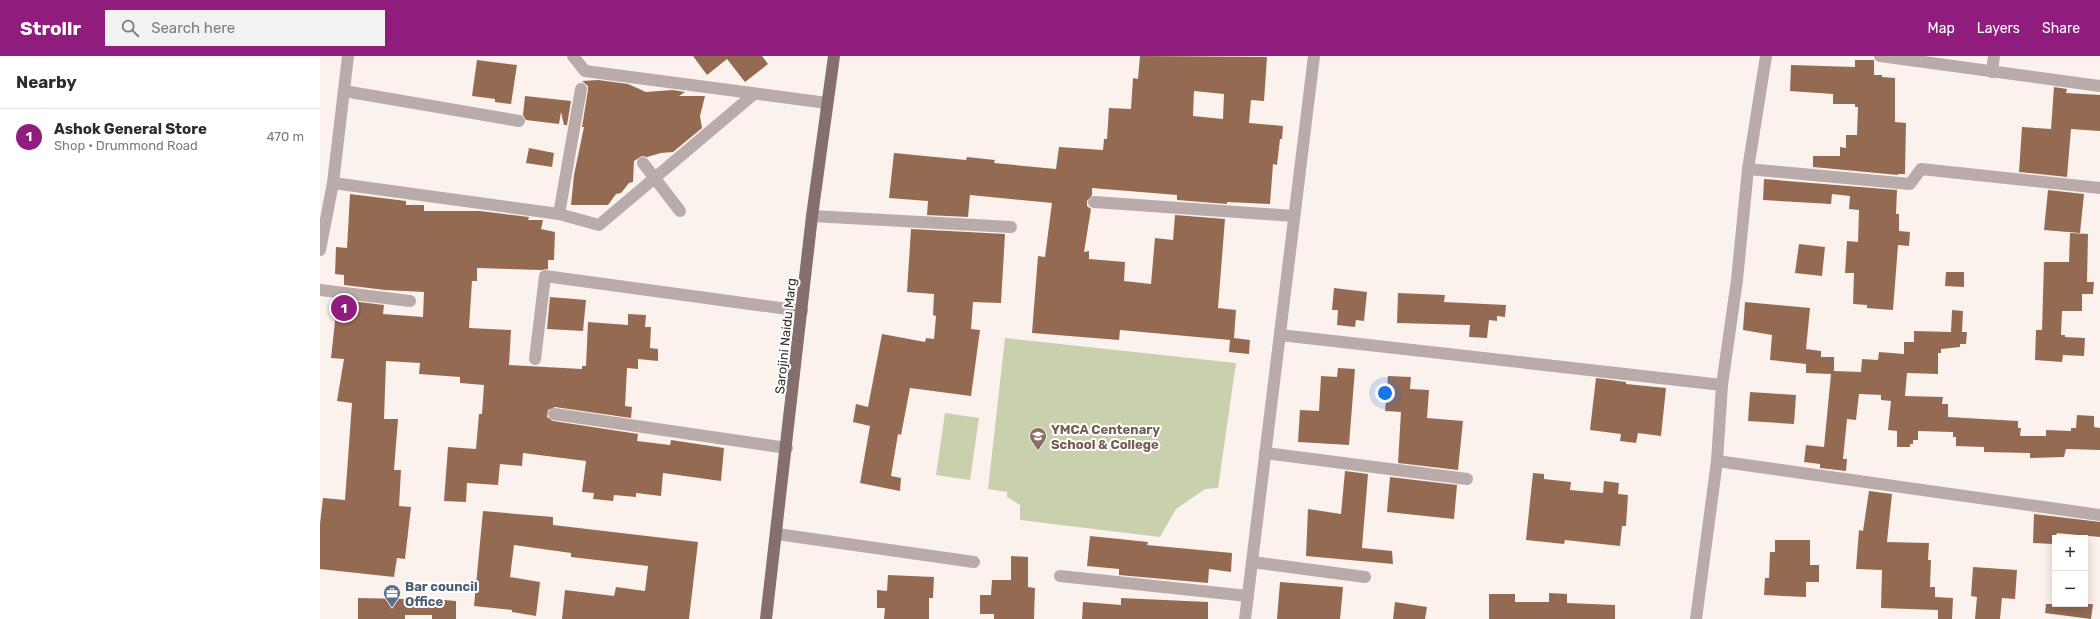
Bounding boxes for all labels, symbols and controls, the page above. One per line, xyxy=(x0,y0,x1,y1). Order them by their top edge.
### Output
search box xyxy=(105,10,385,46)
text: Strollr xyxy=(20,17,81,40)
icon: search xyxy=(119,17,141,39)
text: Search here xyxy=(151,19,235,37)
text: Map xyxy=(1928,20,1955,37)
text: Layers xyxy=(1977,20,2020,37)
text: Share xyxy=(2042,20,2080,37)
text: Nearby xyxy=(16,72,77,92)
text: Ashok General Store xyxy=(54,120,207,138)
text: 1 xyxy=(26,129,32,144)
text: 470 m xyxy=(266,129,304,144)
text: Shop · Drummond Road xyxy=(54,138,198,153)
street label: Sarojini Naidu Marg xyxy=(772,277,800,395)
pin: 1 xyxy=(331,293,357,323)
your location xyxy=(1375,383,1395,403)
place label: YMCA Centenary School & College xyxy=(1051,422,1160,452)
school or university icon: YMCA Centenary School & College xyxy=(1028,426,1048,451)
map controls xyxy=(2052,535,2088,607)
button: + xyxy=(2052,535,2088,571)
button: − xyxy=(2052,571,2088,607)
place label: Bar council Office xyxy=(405,579,478,609)
office icon: Bar council Office xyxy=(382,583,402,608)

